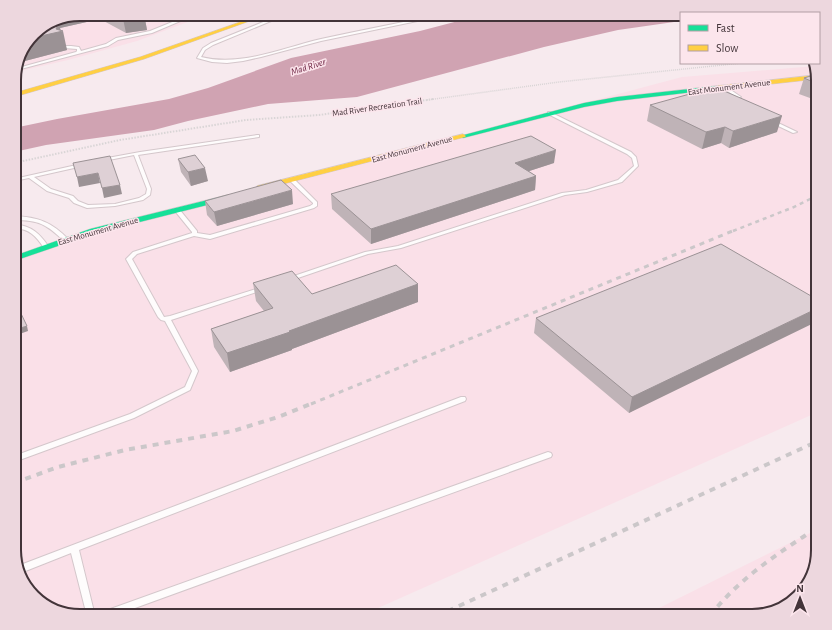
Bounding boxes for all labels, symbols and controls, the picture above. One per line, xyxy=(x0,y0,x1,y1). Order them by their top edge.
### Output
legend xyxy=(680,12,820,64)
text: Fast xyxy=(716,22,735,34)
text: Slow xyxy=(716,42,738,54)
water label: Mad River xyxy=(290,56,328,77)
street label: East Monument Avenue xyxy=(687,78,771,97)
street label: Mad River Recreation Trail xyxy=(331,97,423,118)
street label: East Monument Avenue xyxy=(371,134,453,165)
street label: East Monument Avenue xyxy=(57,216,139,247)
north arrow xyxy=(780,578,820,618)
text: N xyxy=(796,583,804,594)

